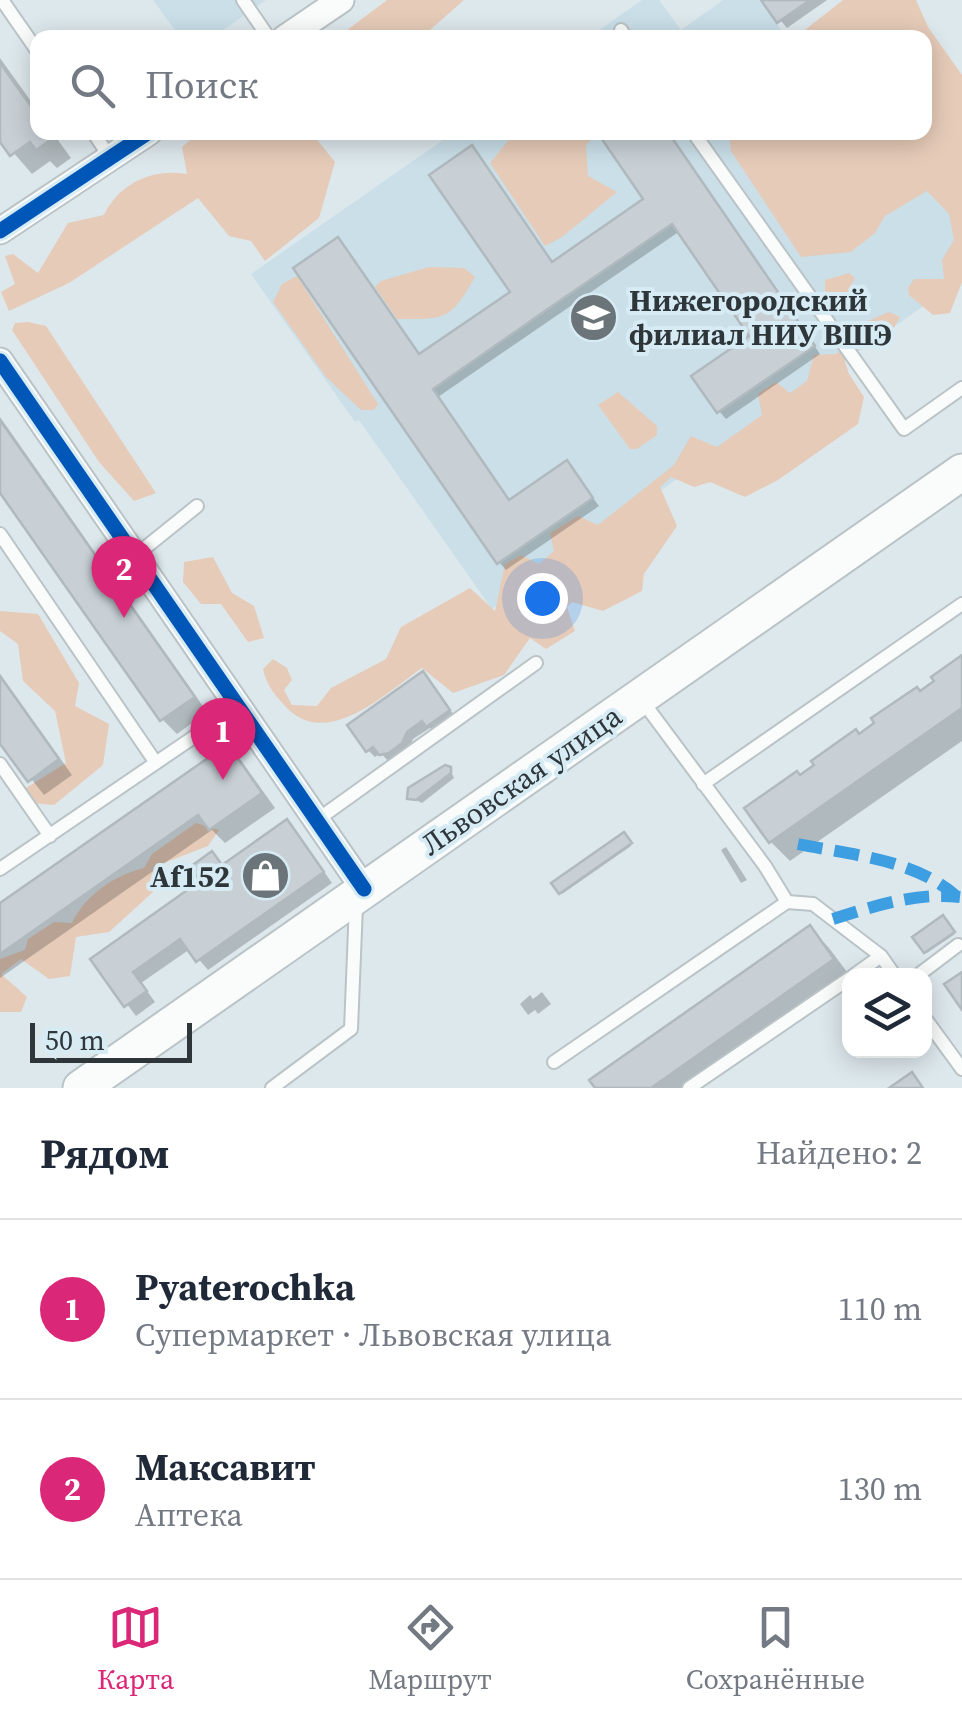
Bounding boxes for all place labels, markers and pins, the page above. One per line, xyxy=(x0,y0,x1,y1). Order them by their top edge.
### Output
place label: Нижегородский филиал НИУ ВШЭ xyxy=(629,280,892,355)
school or university icon: Нижегородский филиал НИУ ВШЭ xyxy=(568,291,620,343)
pin: 2 xyxy=(92,536,156,618)
pin: 1 xyxy=(190,698,256,780)
shop icon: Af152 xyxy=(239,850,291,902)
place label: Af152 xyxy=(150,856,230,897)

